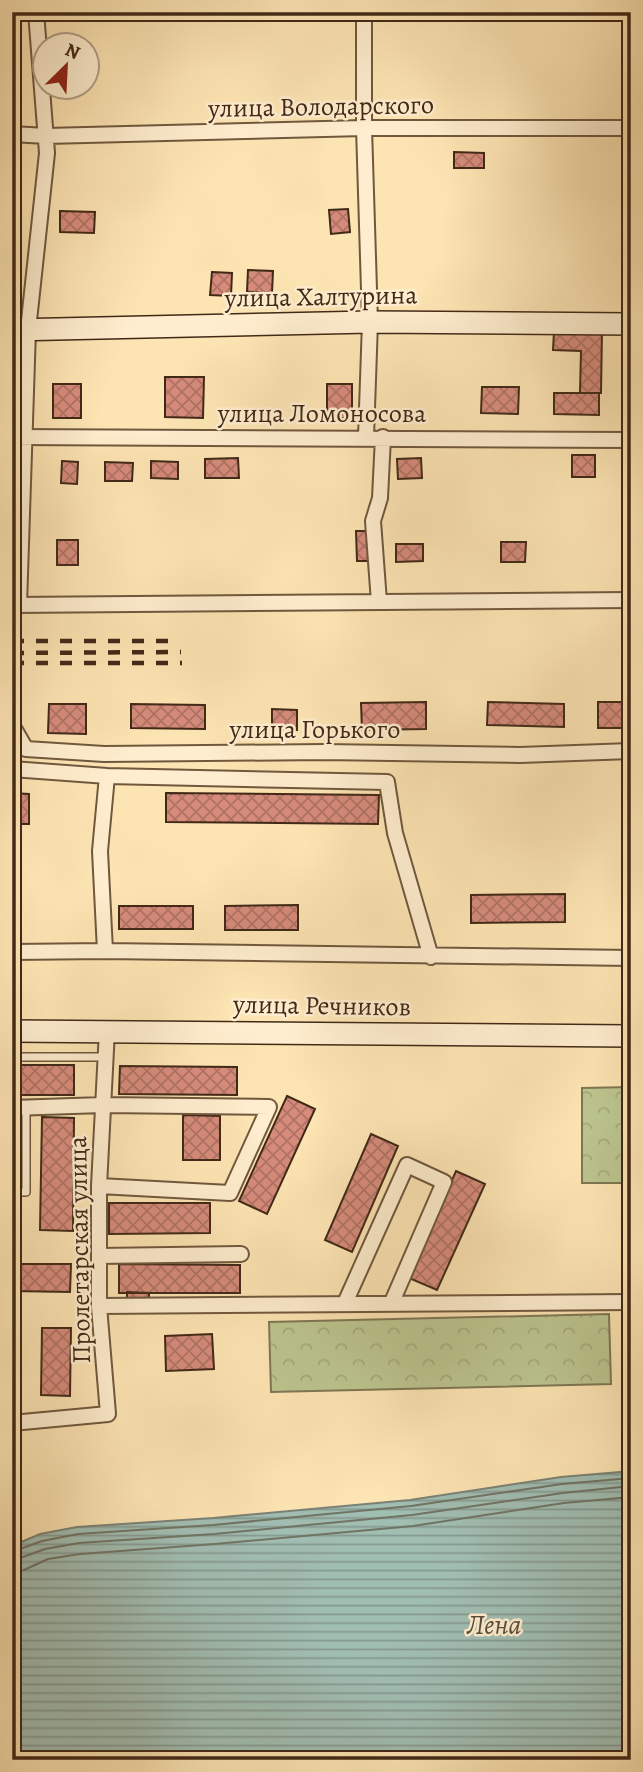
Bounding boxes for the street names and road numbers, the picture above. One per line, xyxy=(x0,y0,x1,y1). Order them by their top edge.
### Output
street label: улица Володарского xyxy=(207,87,434,126)
street label: улица Халтурина xyxy=(223,277,418,316)
street label: улица Ломоносова xyxy=(217,396,426,431)
street label: улица Горького xyxy=(229,712,400,747)
street label: улица Речников xyxy=(232,986,411,1025)
street label: Пролетарская улица xyxy=(60,1136,99,1364)

